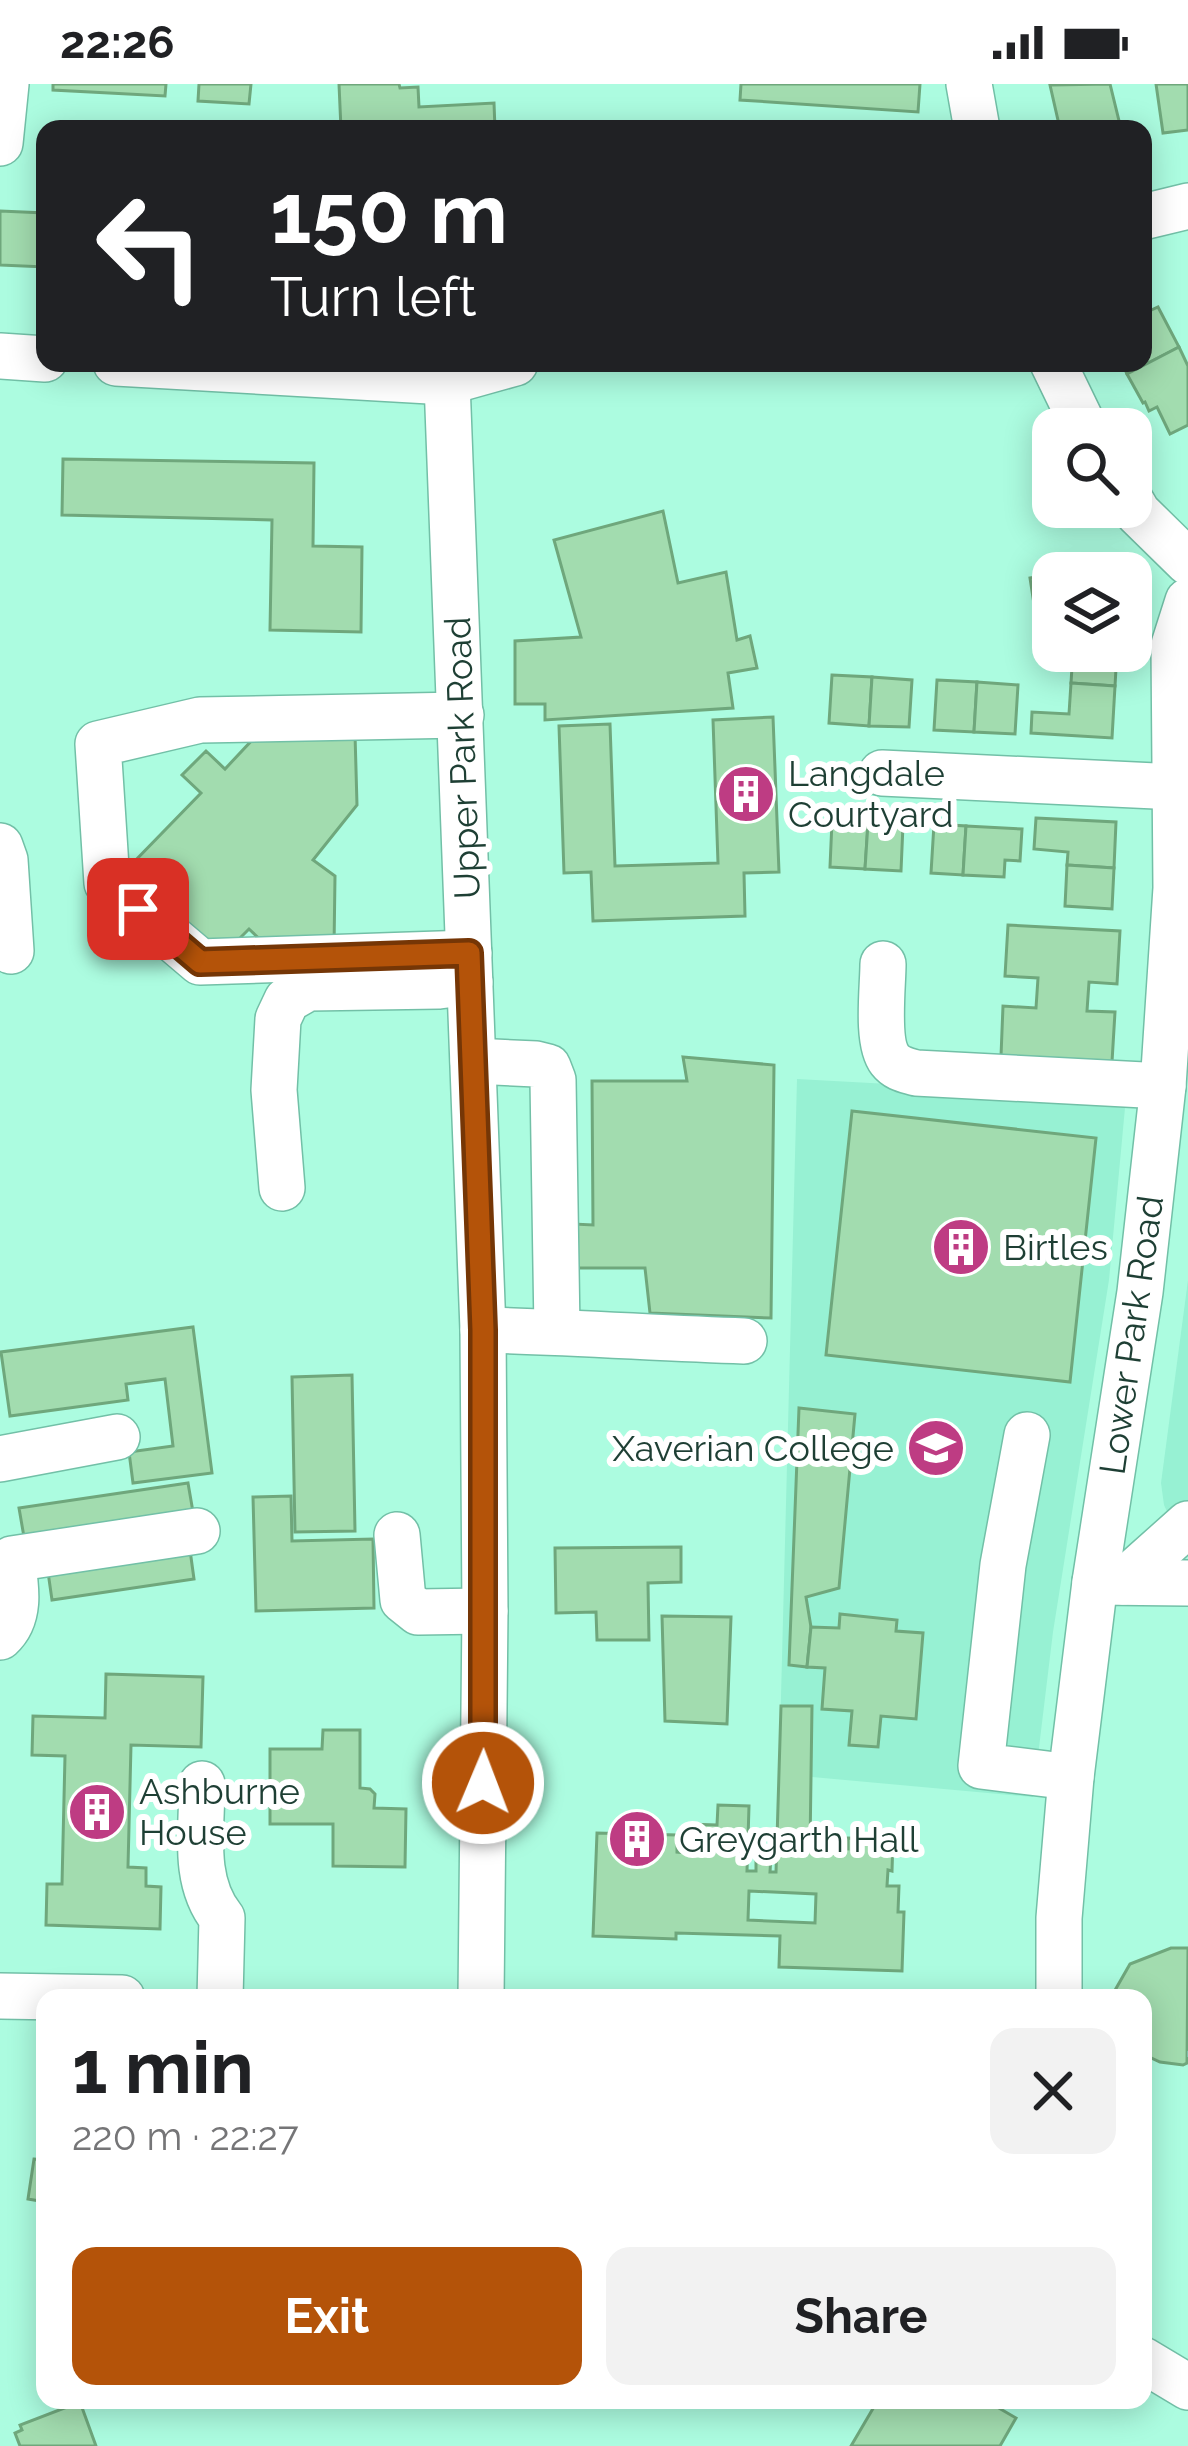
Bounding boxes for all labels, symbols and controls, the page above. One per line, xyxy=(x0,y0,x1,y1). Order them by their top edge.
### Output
text: 22:26 xyxy=(60,16,175,69)
text: 150 m xyxy=(270,164,508,263)
icon: left xyxy=(72,168,228,324)
text: Turn left xyxy=(270,265,477,329)
map controls xyxy=(1032,408,1152,672)
button: search xyxy=(1032,408,1152,528)
button: layers xyxy=(1032,552,1152,672)
street label: Upper Park Road xyxy=(436,616,488,900)
place label: Langdale Courtyard xyxy=(788,752,953,835)
building icon: Langdale Courtyard xyxy=(715,763,777,825)
pin xyxy=(87,858,189,960)
icon: arrive xyxy=(105,876,171,942)
street label: Lower Park Road xyxy=(1091,1193,1171,1477)
building icon: Birtles xyxy=(930,1216,992,1278)
place label: Birtles xyxy=(1003,1226,1108,1268)
school or university icon: Xaverian College xyxy=(905,1417,967,1479)
place label: Xaverian College xyxy=(612,1427,894,1469)
position arrow xyxy=(420,1720,546,1846)
place label: Ashburne House xyxy=(139,1770,300,1853)
building icon: Ashburne House xyxy=(66,1781,128,1843)
building icon: Greygarth Hall xyxy=(606,1808,668,1870)
place label: Greygarth Hall xyxy=(679,1818,919,1860)
text: 1 min xyxy=(72,2025,254,2110)
button: close xyxy=(990,2028,1116,2154)
text: 220 m · 22:27 xyxy=(72,2113,299,2159)
button: Exit xyxy=(72,2247,582,2385)
button: Share xyxy=(606,2247,1116,2385)

